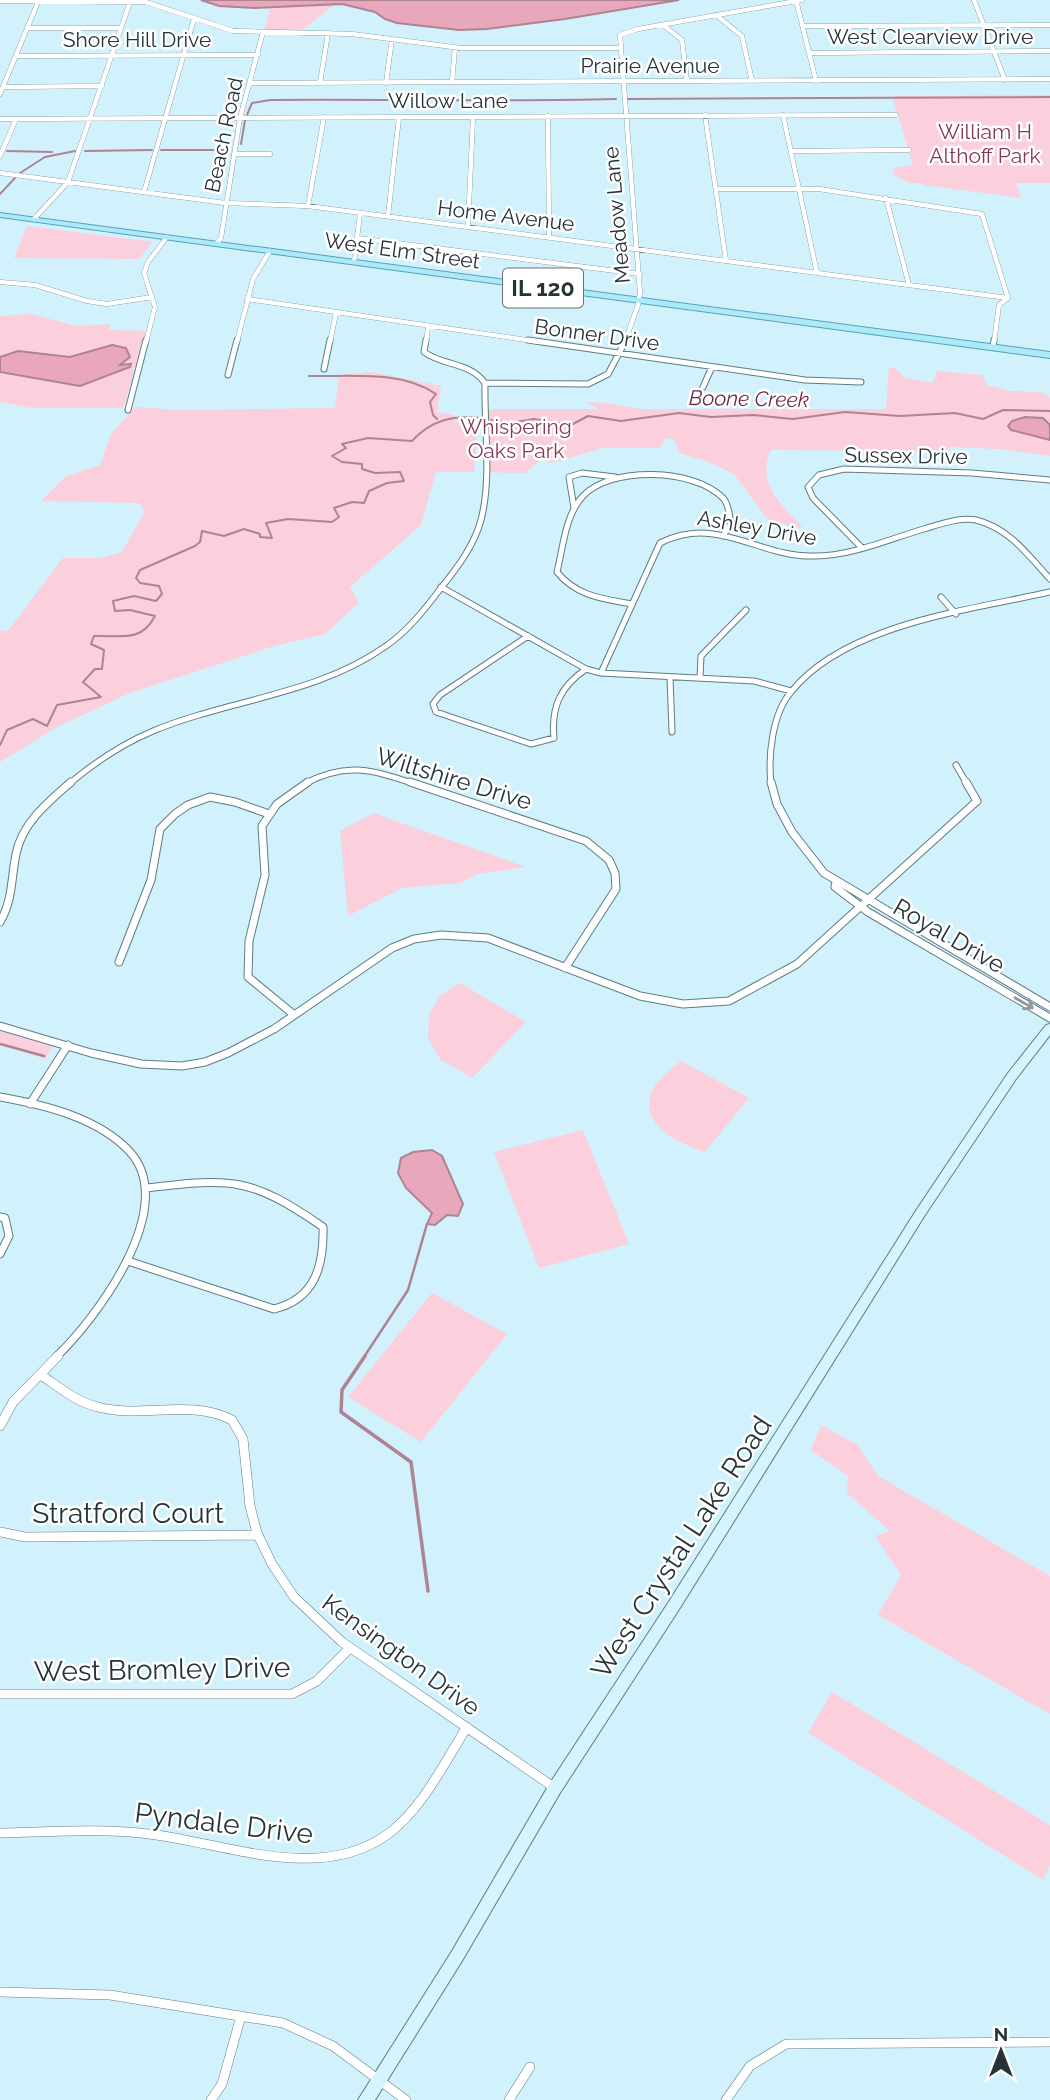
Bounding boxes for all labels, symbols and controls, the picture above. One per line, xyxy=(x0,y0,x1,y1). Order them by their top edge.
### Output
street label: West Clearview Drive xyxy=(827,24,1033,49)
street label: Shore Hill Drive xyxy=(63,27,211,52)
street label: Prairie Avenue xyxy=(580,53,720,78)
street label: Beach Road xyxy=(199,75,248,195)
street label: Willow Lane xyxy=(388,88,508,113)
park label: William H Althoff Park xyxy=(929,119,1041,168)
street label: Meadow Lane xyxy=(598,146,635,285)
street label: Home Avenue xyxy=(436,195,576,236)
street label: West Elm Street xyxy=(323,227,481,274)
road number: IL 120 xyxy=(503,268,583,308)
street label: Bonner Drive xyxy=(533,313,661,356)
water label: Boone Creek xyxy=(689,385,809,412)
park label: Whispering Oaks Park xyxy=(460,414,572,463)
street label: Sussex Drive xyxy=(844,442,968,469)
street label: Ashley Drive xyxy=(696,505,819,550)
street label: Wiltshire Drive xyxy=(373,741,535,816)
street label: Royal Drive xyxy=(888,892,1010,979)
one-way arrow xyxy=(1013,996,1033,1010)
street label: West Crystal Lake Road xyxy=(584,1410,779,1685)
street label: Stratford Court xyxy=(32,1497,224,1530)
street label: Kensington Drive xyxy=(317,1588,486,1722)
street label: West Bromley Drive xyxy=(34,1651,290,1688)
street label: Pyndale Drive xyxy=(133,1796,315,1851)
north arrow xyxy=(966,2016,1036,2086)
text: N xyxy=(994,2023,1008,2045)

